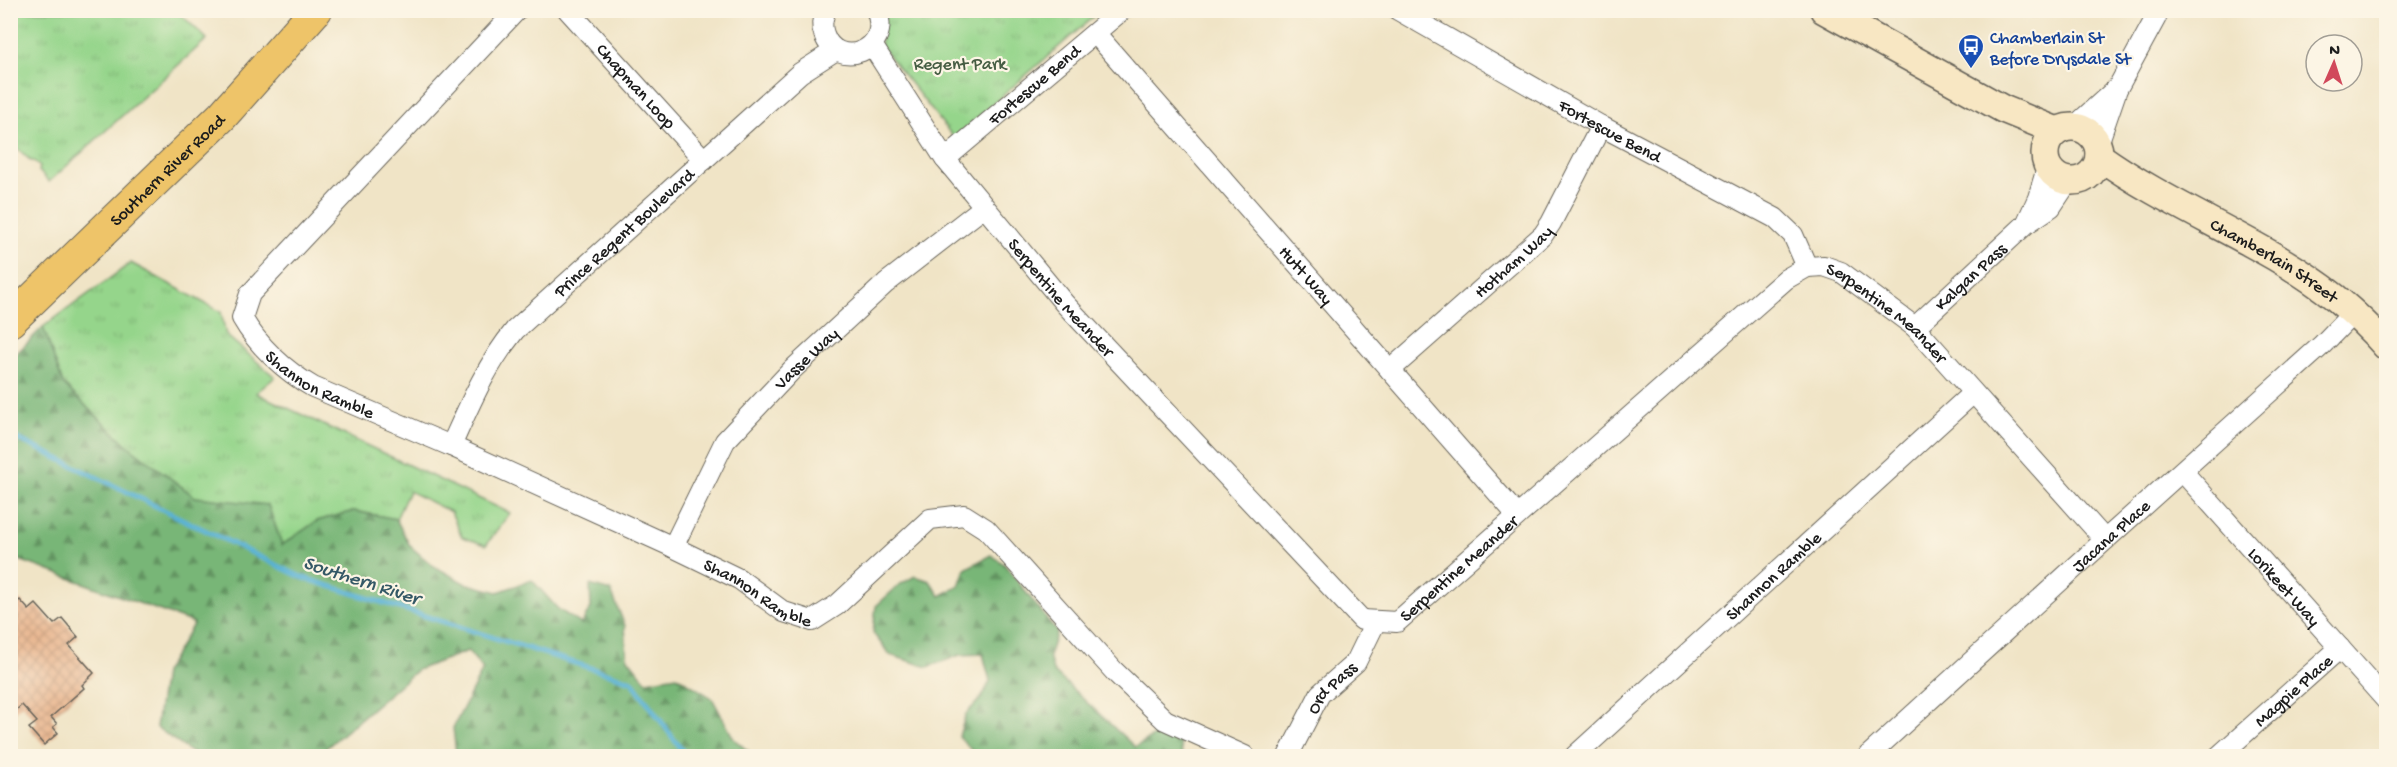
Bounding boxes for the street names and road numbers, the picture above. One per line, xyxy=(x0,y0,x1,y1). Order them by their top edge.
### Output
street label: Chapman Loop xyxy=(591,40,679,134)
street label: Fortescue Bend xyxy=(984,41,1087,132)
street label: Fortescue Bend xyxy=(1553,95,1665,170)
street label: Southern River Road xyxy=(106,110,232,232)
street label: Prince Regent Boulevard xyxy=(550,164,701,303)
street label: Chamberlain Street xyxy=(2206,215,2343,310)
street label: Hotham Way xyxy=(1471,223,1559,304)
street label: Serpentine Meander xyxy=(1002,235,1118,363)
street label: Kalgan Pass xyxy=(1931,239,2013,316)
street label: Hutt Way xyxy=(1273,242,1337,311)
street label: Serpentine Meander xyxy=(1823,260,1951,370)
street label: Vasse Way xyxy=(770,324,844,396)
street label: Shannon Ramble xyxy=(259,347,377,425)
street label: Jacana Place xyxy=(2069,496,2156,578)
street label: Serpentine Meander xyxy=(1396,511,1525,628)
street label: Shannon Ramble xyxy=(1722,528,1827,626)
street label: Lorikeet Way xyxy=(2242,544,2324,632)
street label: Shannon Ramble xyxy=(699,555,815,633)
street label: Magpie Place xyxy=(2251,651,2339,733)
street label: Ord Pass xyxy=(1304,657,1363,718)

